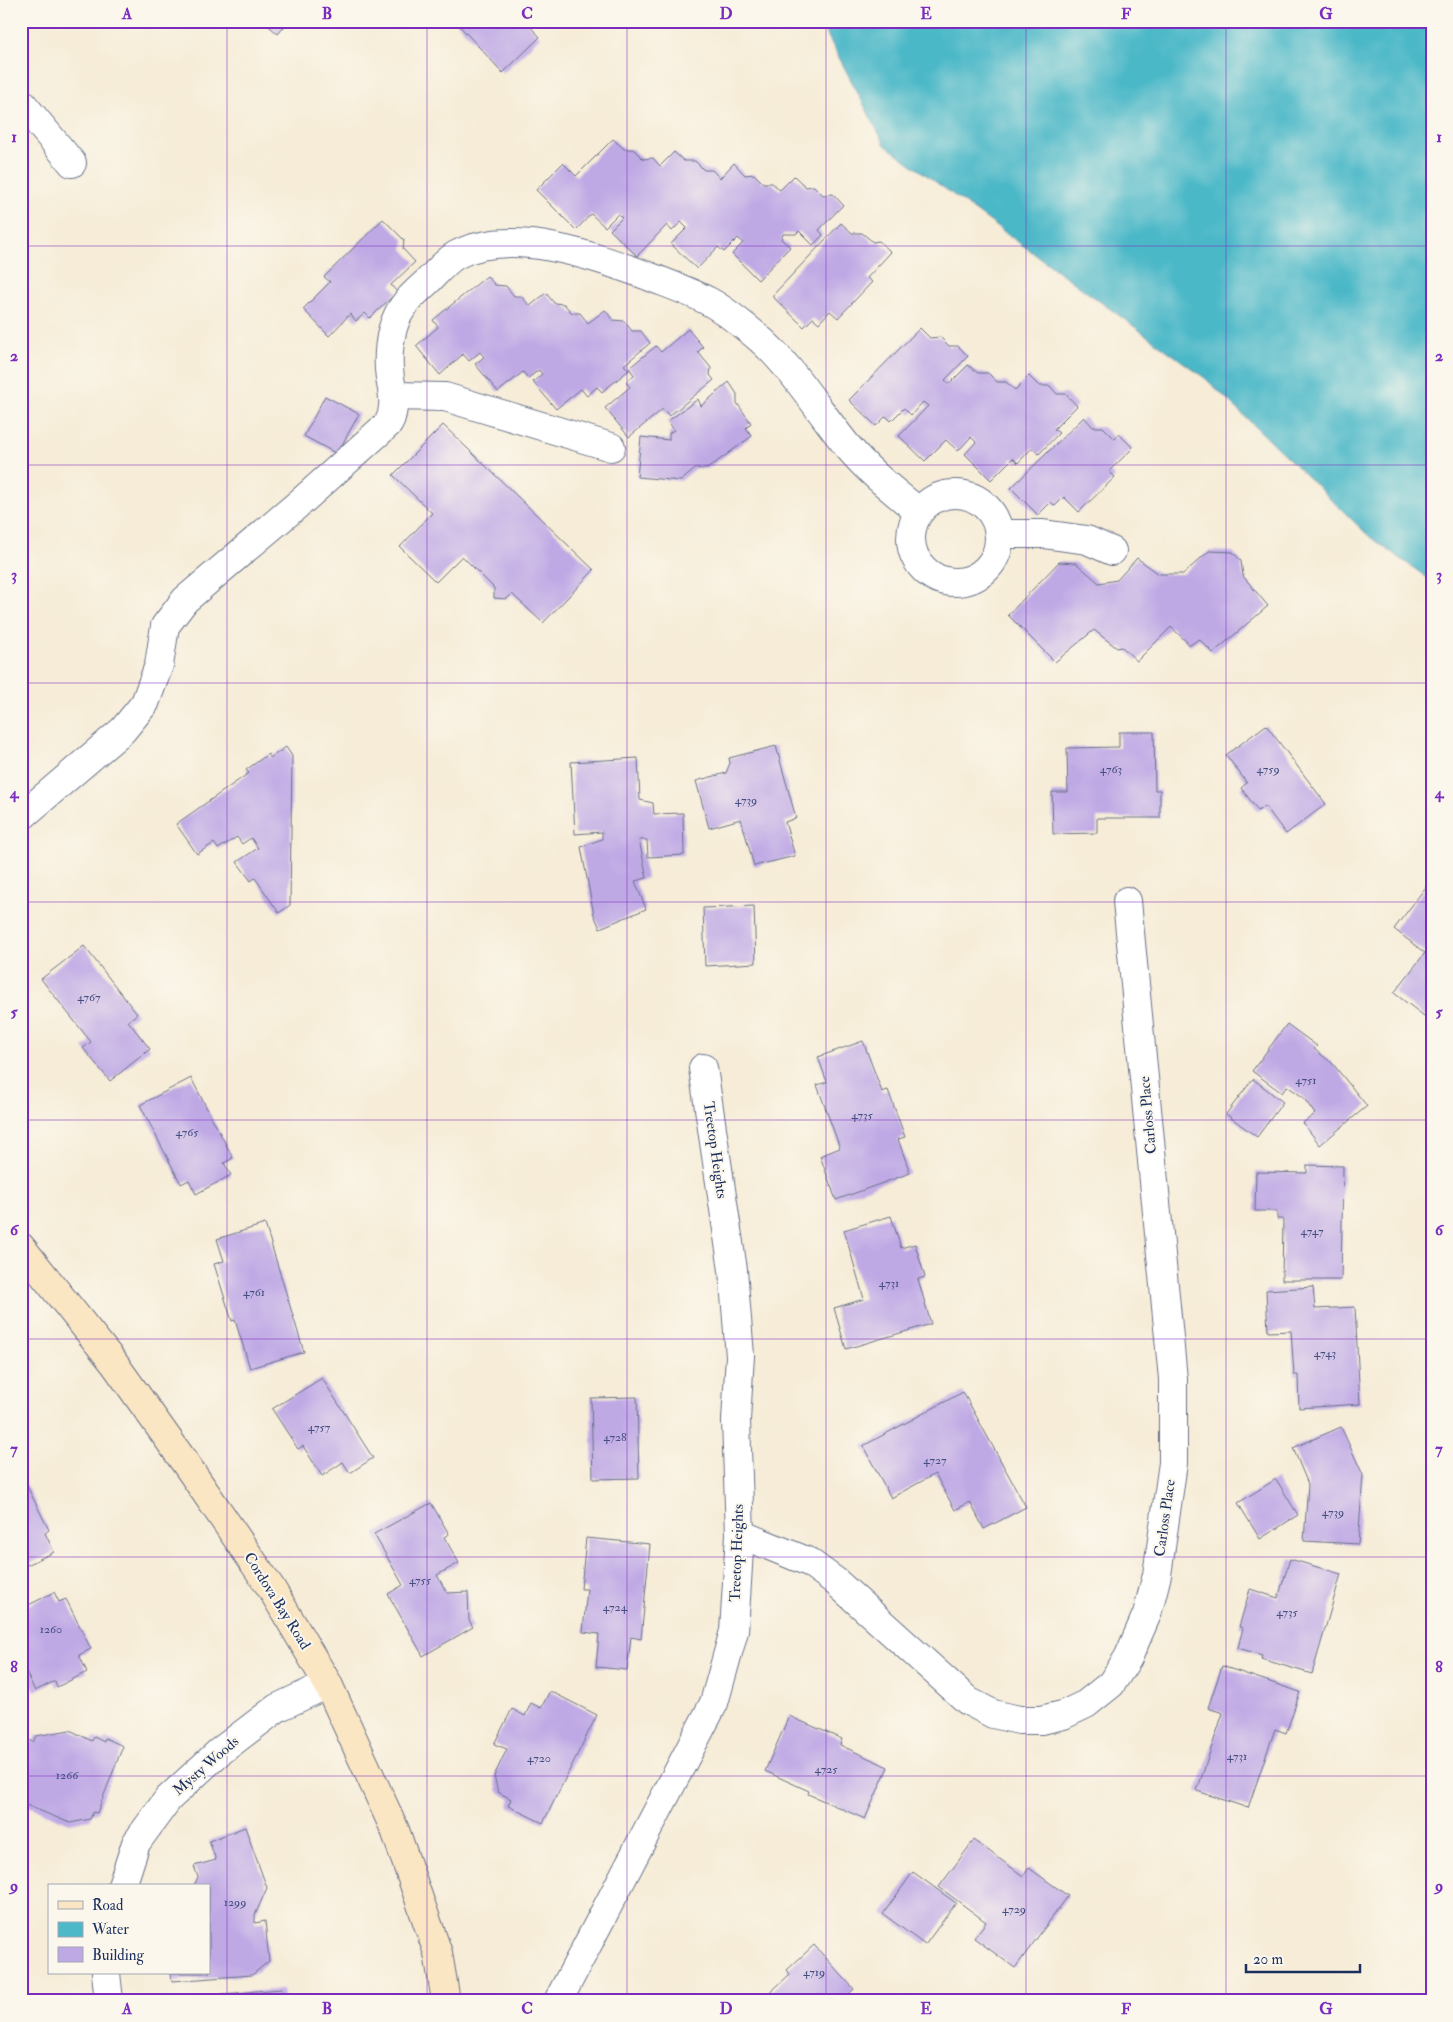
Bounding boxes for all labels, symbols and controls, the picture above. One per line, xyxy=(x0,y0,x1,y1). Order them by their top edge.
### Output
text: A xyxy=(121,4,133,24)
text: B xyxy=(322,4,332,24)
text: C xyxy=(521,4,533,24)
text: D xyxy=(719,4,733,24)
text: E xyxy=(920,4,932,24)
text: F xyxy=(1121,4,1131,24)
text: G xyxy=(1319,4,1333,24)
text: 1 xyxy=(11,127,17,147)
text: 1 xyxy=(1436,127,1442,147)
text: 2 xyxy=(10,346,18,366)
text: 2 xyxy=(1435,346,1443,366)
text: 3 xyxy=(11,565,17,585)
text: 3 xyxy=(1436,565,1442,585)
house number: 4763 xyxy=(1100,762,1122,777)
house number: 4759 xyxy=(1256,762,1280,777)
text: 4 xyxy=(9,783,20,803)
text: 4 xyxy=(1434,783,1445,803)
house number: 4739 xyxy=(735,793,757,808)
house number: 4767 xyxy=(77,990,101,1005)
text: 5 xyxy=(10,1002,18,1022)
text: 5 xyxy=(1435,1002,1443,1022)
house number: 4751 xyxy=(1295,1073,1317,1088)
street label: Carloss Place xyxy=(1135,1075,1161,1155)
street label: Treetop Heights xyxy=(698,1100,731,1200)
house number: 4735 xyxy=(851,1108,874,1123)
house number: 4765 xyxy=(175,1125,199,1140)
text: 6 xyxy=(10,1220,20,1240)
text: 6 xyxy=(1435,1220,1445,1240)
house number: 4747 xyxy=(1300,1224,1324,1239)
house number: 4731 xyxy=(879,1276,899,1291)
house number: 4761 xyxy=(243,1285,265,1300)
house number: 4743 xyxy=(1314,1346,1336,1361)
house number: 4757 xyxy=(308,1420,331,1435)
house number: 4728 xyxy=(603,1430,627,1445)
text: 7 xyxy=(10,1439,18,1459)
text: 7 xyxy=(1435,1439,1443,1459)
house number: 4727 xyxy=(923,1453,947,1468)
street label: Carloss Place xyxy=(1150,1478,1180,1558)
street label: Treetop Heights xyxy=(726,1504,749,1602)
house number: 4739 xyxy=(1322,1505,1344,1520)
street label: Cordova Bay Road xyxy=(240,1549,315,1654)
house number: 4755 xyxy=(409,1573,432,1588)
house number: 4724 xyxy=(603,1600,628,1615)
house number: 4735 xyxy=(1276,1605,1299,1620)
house number: 1260 xyxy=(40,1622,62,1637)
text: 8 xyxy=(10,1657,18,1677)
text: 8 xyxy=(1435,1657,1443,1677)
street label: Mysty Woods xyxy=(169,1732,243,1800)
house number: 4731 xyxy=(1227,1749,1247,1764)
house number: 4720 xyxy=(527,1751,551,1766)
house number: 4725 xyxy=(814,1762,838,1777)
house number: 1266 xyxy=(56,1768,79,1783)
text: 9 xyxy=(8,1876,18,1896)
text: 9 xyxy=(1433,1876,1443,1896)
legend xyxy=(48,1884,210,1974)
house number: 1299 xyxy=(224,1895,246,1910)
text: Road xyxy=(92,1896,124,1915)
house number: 4729 xyxy=(1002,1902,1026,1917)
text: Water xyxy=(91,1920,129,1939)
scale bar xyxy=(1246,1942,1359,1974)
text: Building xyxy=(92,1946,144,1965)
text: 20 m xyxy=(1253,1950,1283,1969)
house number: 4719 xyxy=(803,1965,825,1980)
text: A xyxy=(121,1999,133,2019)
text: B xyxy=(322,1999,332,2019)
text: C xyxy=(521,1999,533,2019)
text: D xyxy=(719,1999,733,2019)
text: E xyxy=(920,1999,932,2019)
text: F xyxy=(1121,1999,1131,2019)
text: G xyxy=(1319,1999,1333,2019)

